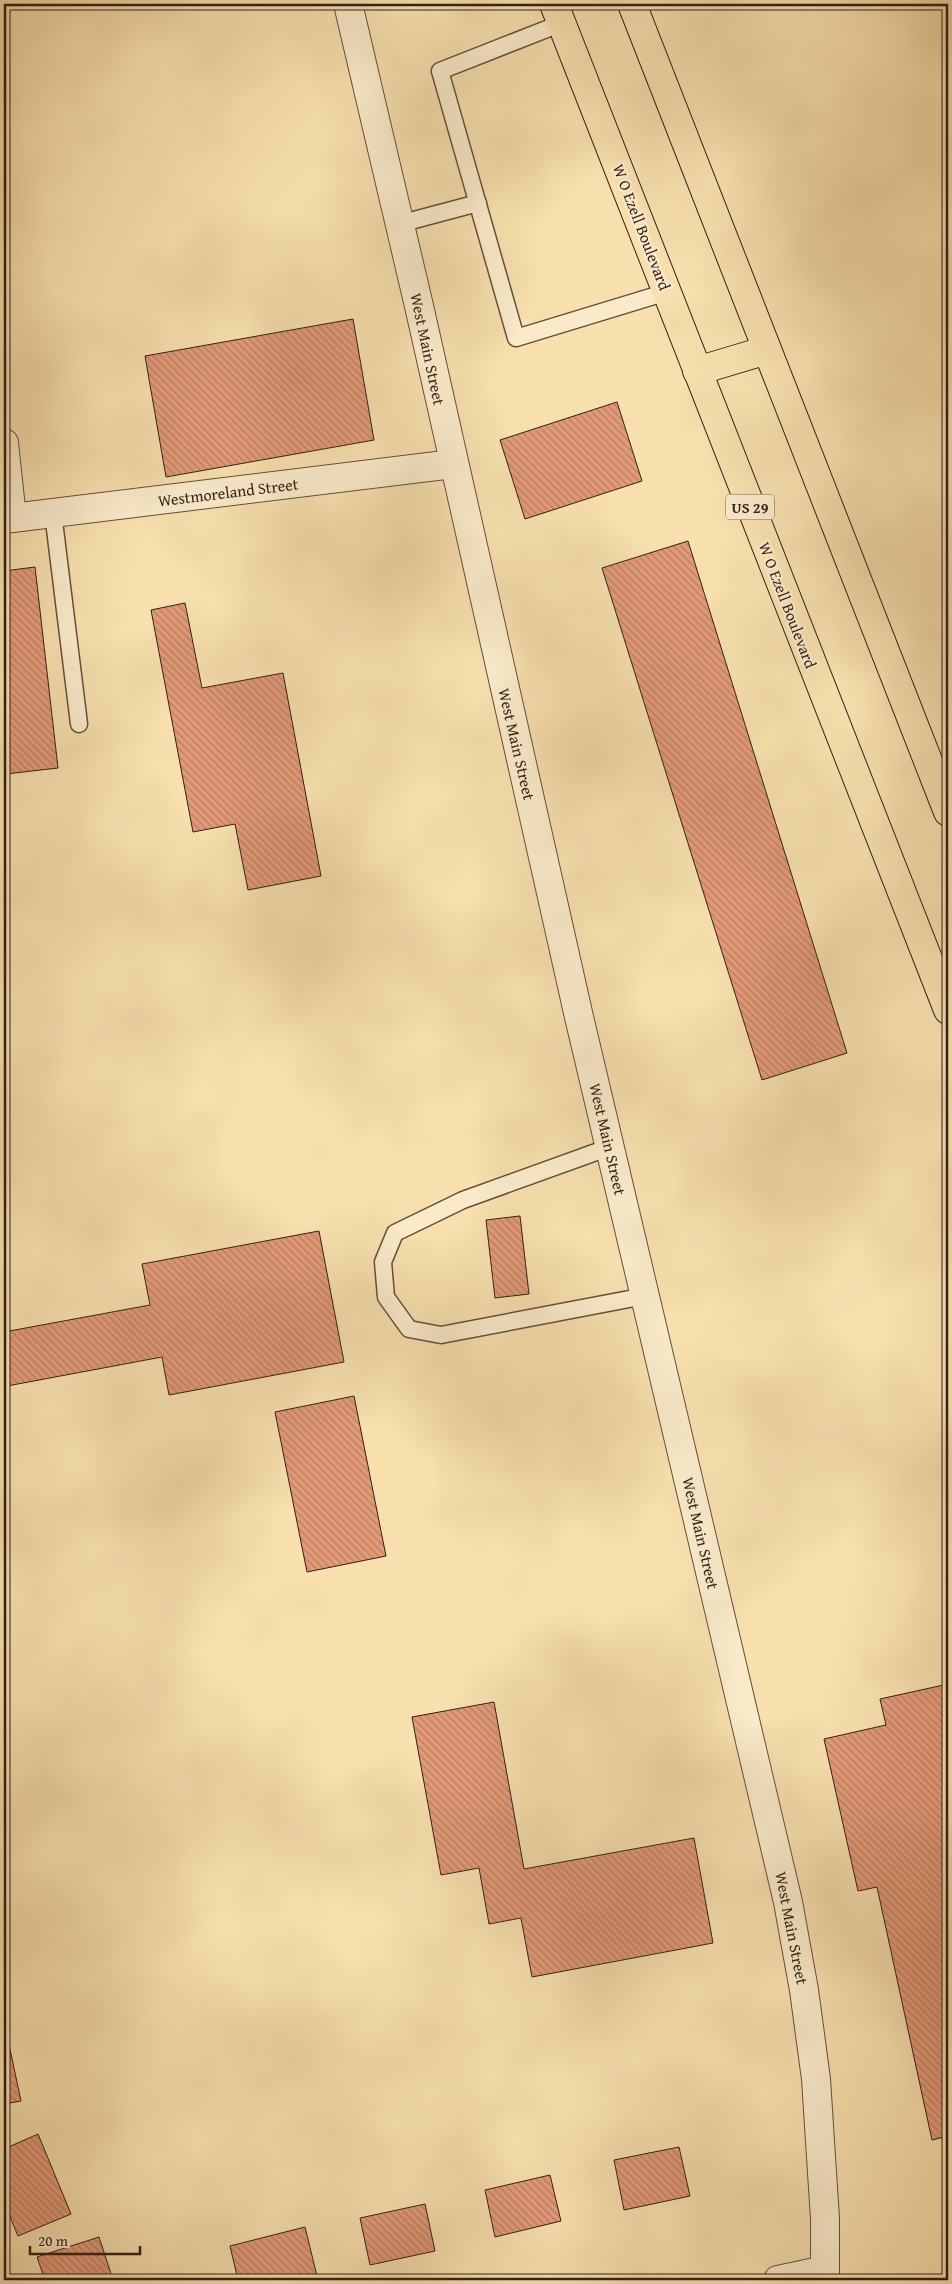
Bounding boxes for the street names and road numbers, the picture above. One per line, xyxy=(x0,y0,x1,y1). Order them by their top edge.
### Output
street label: W O Ezell Boulevard xyxy=(607,160,677,294)
street label: West Main Street xyxy=(404,291,452,408)
street label: Westmoreland Street xyxy=(156,471,300,513)
road number: US 29 xyxy=(726,494,774,520)
street label: W O Ezell Boulevard xyxy=(753,538,823,672)
street label: West Main Street xyxy=(492,686,542,803)
street label: West Main Street xyxy=(583,1081,633,1198)
street label: West Main Street xyxy=(676,1475,726,1592)
street label: West Main Street xyxy=(769,1870,815,1987)

